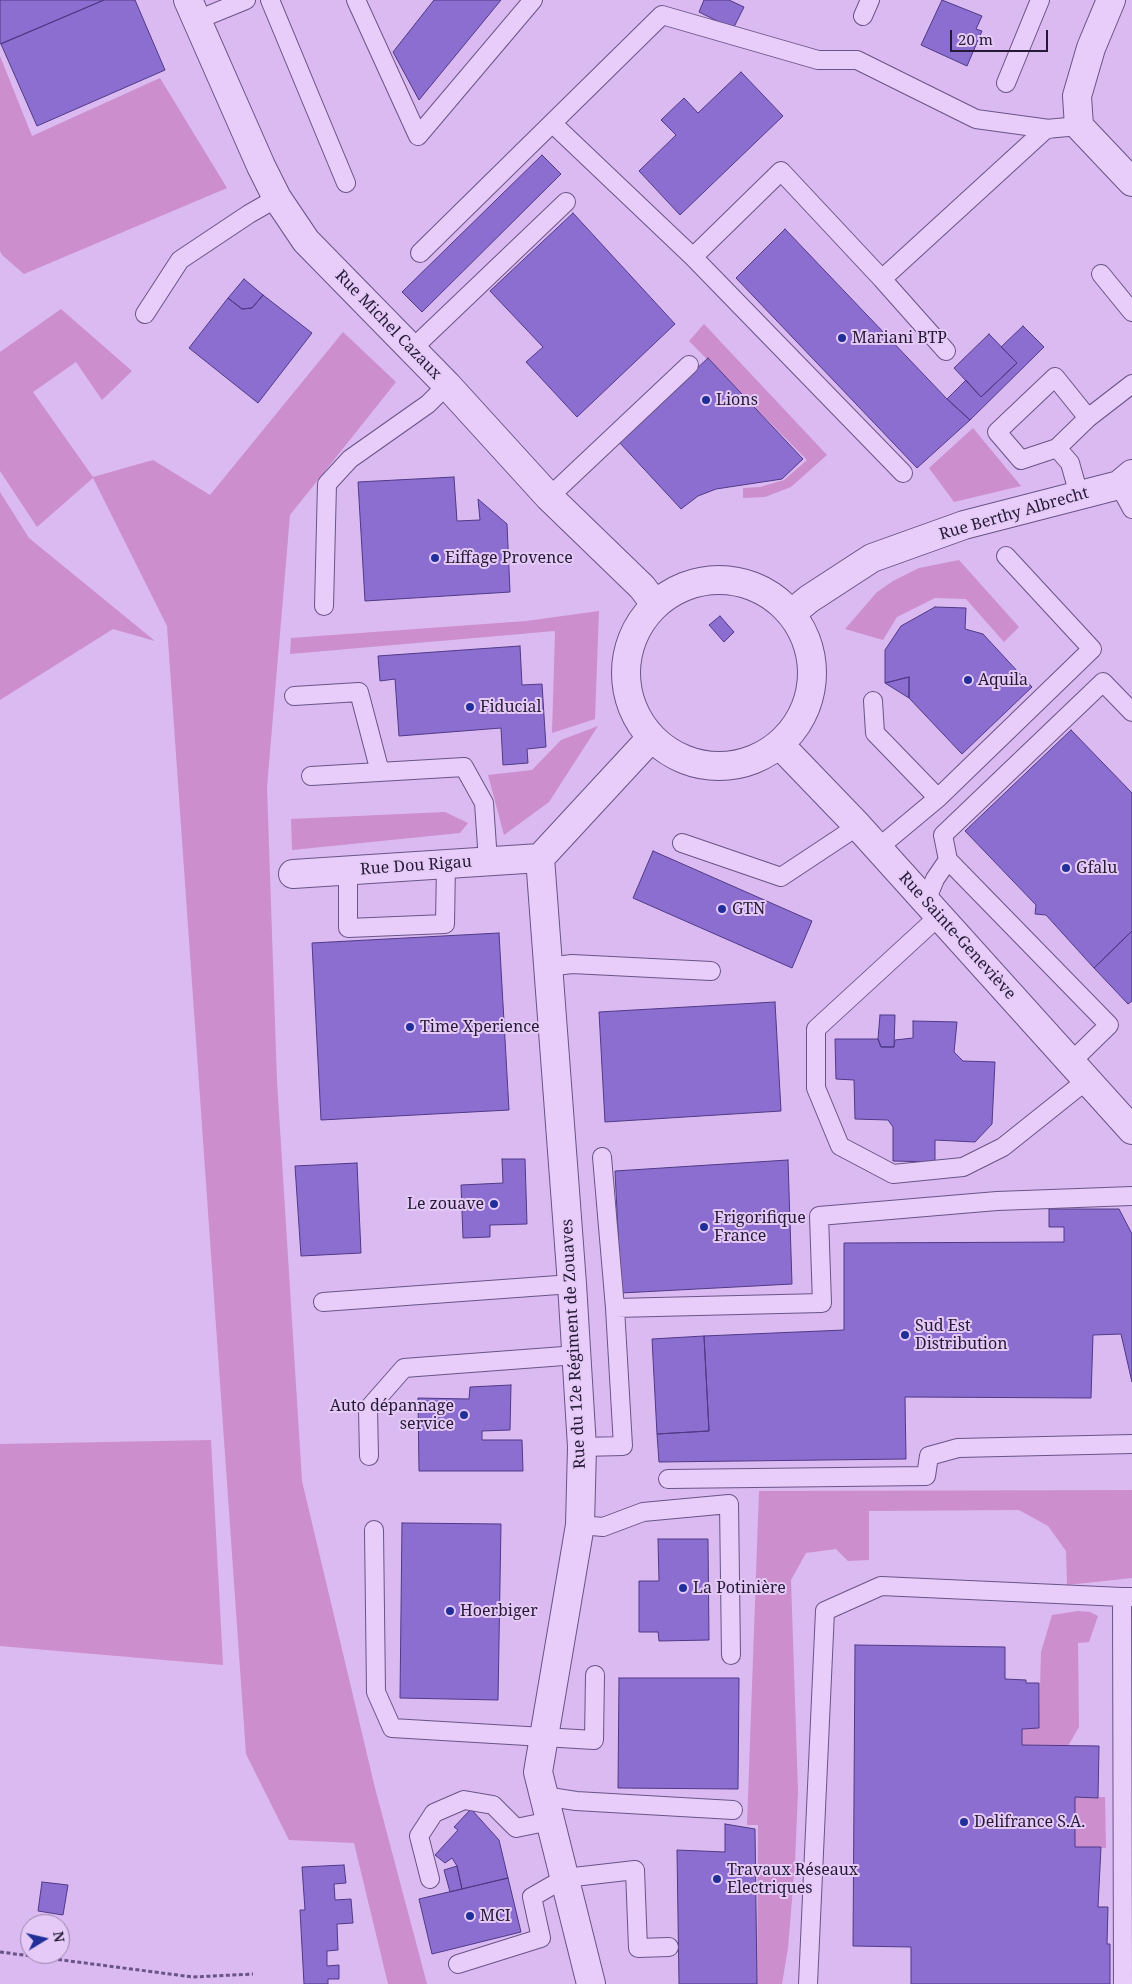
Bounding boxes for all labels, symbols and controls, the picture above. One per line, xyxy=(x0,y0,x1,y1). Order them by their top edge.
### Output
scale bar xyxy=(952,20,1050,52)
text: 20 m xyxy=(958,29,993,49)
street label: Rue Michel Cazaux xyxy=(331,266,445,384)
place label: Mariani BTP xyxy=(852,328,947,348)
marker: Mariani BTP xyxy=(836,332,848,344)
place label: Lions xyxy=(716,390,758,410)
marker: Lions xyxy=(700,394,712,406)
street label: Rue Berthy Albrecht xyxy=(937,483,1091,545)
place label: Eiffage Provence xyxy=(445,548,573,568)
marker: Eiffage Provence xyxy=(429,552,441,564)
place label: Aquila xyxy=(978,670,1028,690)
marker: Aquila xyxy=(962,674,974,686)
place label: Fiducial xyxy=(480,697,542,717)
marker: Fiducial xyxy=(464,701,476,713)
street label: Rue Dou Rigau xyxy=(359,853,473,879)
place label: Gfalu xyxy=(1076,858,1117,878)
marker: Gfalu xyxy=(1060,862,1072,874)
street label: Rue Sainte-Geneviève xyxy=(895,868,1019,1004)
place label: GTN xyxy=(732,899,765,919)
marker: GTN xyxy=(716,903,728,915)
place label: Time Xperience xyxy=(420,1017,540,1037)
marker: Time Xperience xyxy=(404,1021,416,1033)
place label: Le zouave xyxy=(407,1194,484,1214)
marker: Le zouave xyxy=(488,1198,500,1210)
place label: Frigorifique France xyxy=(714,1208,806,1246)
street label: Rue du 12e Régiment de Zouaves xyxy=(558,1219,590,1469)
marker: Frigorifique France xyxy=(698,1221,710,1233)
place label: Sud Est Distribution xyxy=(915,1316,1008,1354)
marker: Sud Est Distribution xyxy=(899,1329,911,1341)
place label: Auto dépannage service xyxy=(330,1396,454,1434)
marker: Auto dépannage service xyxy=(458,1409,470,1421)
place label: La Potinière xyxy=(693,1578,786,1598)
marker: La Potinière xyxy=(677,1582,689,1594)
place label: Hoerbiger xyxy=(460,1601,538,1621)
marker: Hoerbiger xyxy=(444,1605,456,1617)
place label: Delifrance S.A. xyxy=(974,1812,1085,1832)
marker: Delifrance S.A. xyxy=(958,1816,970,1828)
place label: Travaux Réseaux Electriques xyxy=(727,1860,858,1898)
marker: Travaux Réseaux Electriques xyxy=(711,1873,723,1885)
place label: MCI xyxy=(480,1906,511,1926)
marker: MCI xyxy=(464,1910,476,1922)
north arrow xyxy=(20,1914,70,1964)
text: N xyxy=(49,1930,70,1944)

